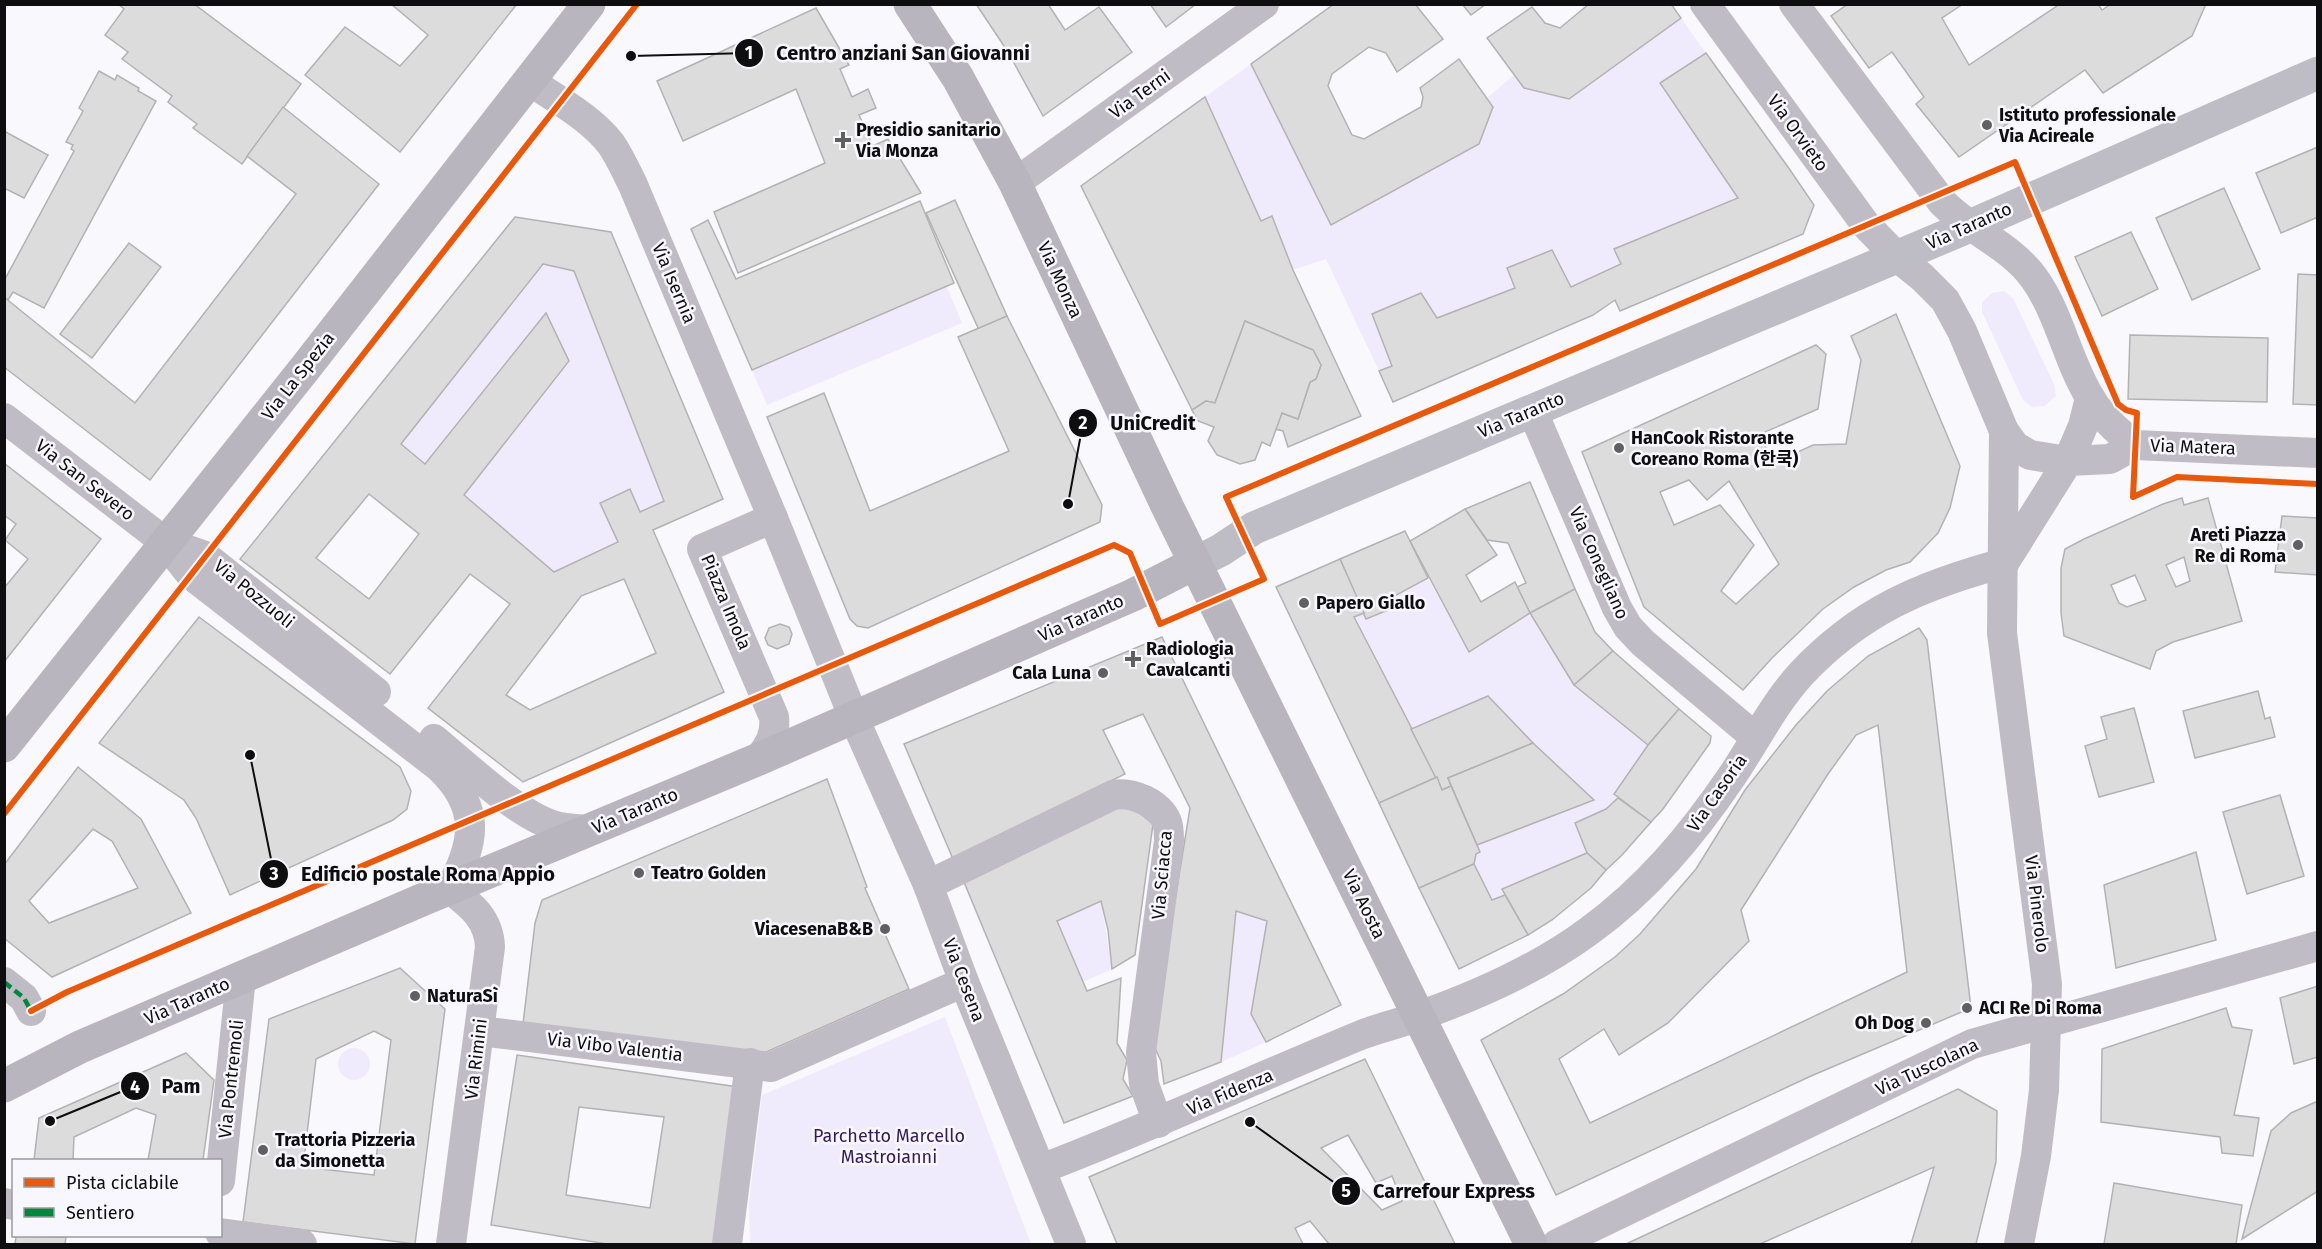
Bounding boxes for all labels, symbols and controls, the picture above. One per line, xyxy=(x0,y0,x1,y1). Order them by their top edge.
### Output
callout: Centro anziani San Giovanni xyxy=(734,34,1042,72)
text: Centro anziani San Giovanni xyxy=(776,41,1030,65)
text: 1 xyxy=(745,42,753,64)
street label: Via Terni xyxy=(1105,64,1175,124)
street label: Via Orvieto xyxy=(1763,90,1833,176)
place label: Istituto professionale Via Acireale xyxy=(1998,104,2176,147)
marker: Istituto professionale Via Acireale xyxy=(1980,118,1994,132)
place label: Presidio sanitario Via Monza xyxy=(855,119,1001,162)
marker: Presidio sanitario Via Monza xyxy=(834,131,852,149)
street label: Via Taranto xyxy=(1923,197,2015,255)
street label: Via Monza xyxy=(1033,238,1087,322)
street label: Via Isernia xyxy=(647,239,701,327)
street label: Via La Spezia xyxy=(257,327,339,425)
street label: Via Taranto xyxy=(1475,387,1567,443)
callout: UniCredit xyxy=(1068,404,1207,442)
text: UniCredit xyxy=(1110,411,1196,435)
text: 2 xyxy=(1078,412,1088,434)
place label: HanCook Ristorante Coreano Roma (한쿡) xyxy=(1631,427,1799,470)
street label: Via San Severo xyxy=(31,435,139,525)
street label: Via Matera xyxy=(2150,435,2236,459)
marker: HanCook Ristorante Coreano Roma (한쿡) xyxy=(1612,441,1626,455)
street label: Via Conegliano xyxy=(1564,503,1634,623)
place label: Areti Piazza Re di Roma xyxy=(2190,524,2286,567)
marker: Areti Piazza Re di Roma xyxy=(2291,538,2305,552)
street label: Piazza Imola xyxy=(696,551,756,653)
street label: Via Pozzuoli xyxy=(209,555,299,633)
street label: Via Taranto xyxy=(1035,589,1127,647)
place label: Papero Giallo xyxy=(1316,592,1425,614)
marker: Papero Giallo xyxy=(1297,596,1311,610)
place label: Radiologia Cavalcanti xyxy=(1146,638,1234,681)
marker: Radiologia Cavalcanti xyxy=(1124,650,1142,668)
place label: Cala Luna xyxy=(1012,662,1091,684)
marker: Cala Luna xyxy=(1096,666,1110,680)
street label: Via Casoria xyxy=(1682,750,1752,836)
street label: Via Taranto xyxy=(589,783,681,839)
street label: Via Sciacca xyxy=(1147,830,1177,920)
street label: Via Pinerolo xyxy=(2020,854,2054,954)
callout: Edificio postale Roma Appio xyxy=(259,855,567,893)
text: Edificio postale Roma Appio xyxy=(301,862,555,886)
place label: Teatro Golden xyxy=(651,862,766,884)
text: 3 xyxy=(268,863,279,885)
street label: Via Aosta xyxy=(1338,865,1390,943)
marker: Teatro Golden xyxy=(632,866,646,880)
place label: ViacesenaB&B xyxy=(754,918,873,940)
marker: ViacesenaB&B xyxy=(878,922,892,936)
street label: Via Cesena xyxy=(938,935,990,1025)
street label: Via Taranto xyxy=(141,972,233,1030)
place label: NaturaSì xyxy=(427,985,499,1007)
marker: NaturaSì xyxy=(408,989,422,1003)
place label: ACI Re Di Roma xyxy=(1978,997,2102,1019)
marker: ACI Re Di Roma xyxy=(1960,1001,1974,1015)
place label: Oh Dog xyxy=(1855,1012,1914,1034)
marker: Oh Dog xyxy=(1919,1016,1933,1030)
street label: Via Rimini xyxy=(460,1017,492,1101)
street label: Via Pontremoli xyxy=(214,1018,248,1140)
street label: Via Vibo Valentia xyxy=(546,1028,684,1066)
street label: Via Tuscolana xyxy=(1872,1034,1982,1100)
street label: Via Fidenza xyxy=(1184,1064,1276,1120)
callout: Pam xyxy=(120,1067,212,1105)
text: Pam xyxy=(162,1074,200,1098)
text: 4 xyxy=(130,1076,140,1098)
park label: Parchetto Marcello Mastroianni xyxy=(813,1125,965,1168)
place label: Trattoria Pizzeria da Simonetta xyxy=(275,1129,416,1172)
marker: Trattoria Pizzeria da Simonetta xyxy=(256,1143,270,1157)
legend xyxy=(12,1159,222,1237)
text: Pista ciclabile xyxy=(66,1172,179,1194)
callout: Carrefour Express xyxy=(1331,1172,1547,1210)
text: Carrefour Express xyxy=(1373,1179,1535,1203)
text: 5 xyxy=(1341,1180,1351,1202)
text: Sentiero xyxy=(66,1202,134,1224)

